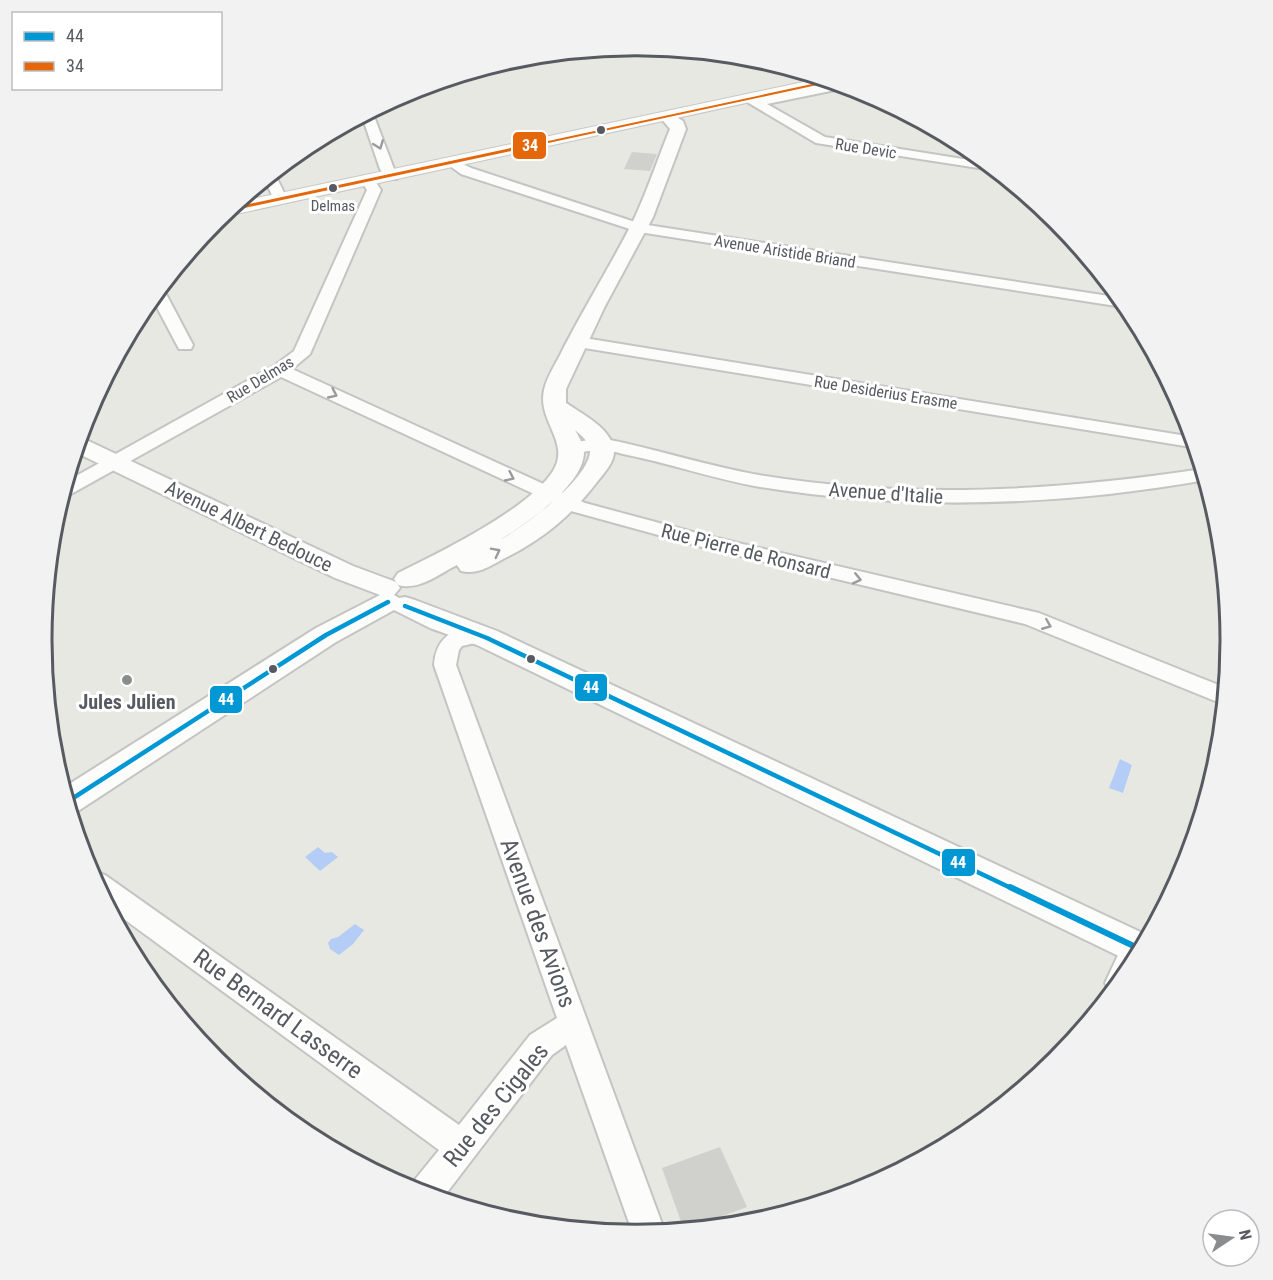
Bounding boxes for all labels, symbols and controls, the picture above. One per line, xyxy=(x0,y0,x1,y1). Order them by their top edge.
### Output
legend xyxy=(12,12,222,90)
text: 44 xyxy=(66,25,84,46)
text: 34 xyxy=(66,55,84,76)
unlabelled marker xyxy=(595,124,607,136)
line badge: 34 xyxy=(512,131,547,160)
street label: Rue Devic xyxy=(834,134,898,163)
text: 34 xyxy=(522,136,538,155)
one-way arrow xyxy=(372,139,384,150)
marker: Delmas xyxy=(327,182,339,194)
place label: Delmas xyxy=(311,197,355,215)
street label: Avenue Aristide Briand xyxy=(713,231,857,272)
street label: Rue Delmas xyxy=(223,352,297,407)
street label: Rue Desiderius Erasme xyxy=(813,372,959,413)
one-way arrow xyxy=(327,387,338,399)
one-way arrow xyxy=(504,469,515,481)
street label: Avenue Albert Bedouce xyxy=(161,475,337,577)
street label: Avenue d'Italie xyxy=(828,477,944,509)
street label: Rue Pierre de Ronsard xyxy=(659,518,833,584)
one-way arrow xyxy=(490,548,501,560)
one-way arrow xyxy=(852,571,862,584)
one-way arrow xyxy=(1040,618,1051,630)
unlabelled marker xyxy=(525,653,537,665)
unlabelled marker xyxy=(267,663,279,675)
marker: Jules Julien xyxy=(120,673,134,687)
line badge: 44 xyxy=(574,673,608,702)
text: 44 xyxy=(583,678,599,697)
line badge: 44 xyxy=(209,685,243,714)
place label: Jules Julien xyxy=(78,690,176,714)
text: 44 xyxy=(218,690,234,709)
street label: Avenue des Avions xyxy=(494,835,582,1011)
line badge: 44 xyxy=(941,848,976,877)
text: 44 xyxy=(950,853,966,872)
street label: Rue Bernard Lasserre xyxy=(188,943,368,1085)
street label: Rue des Cigales xyxy=(438,1038,554,1172)
north arrow xyxy=(1201,1208,1261,1268)
text: N xyxy=(1235,1228,1255,1242)

